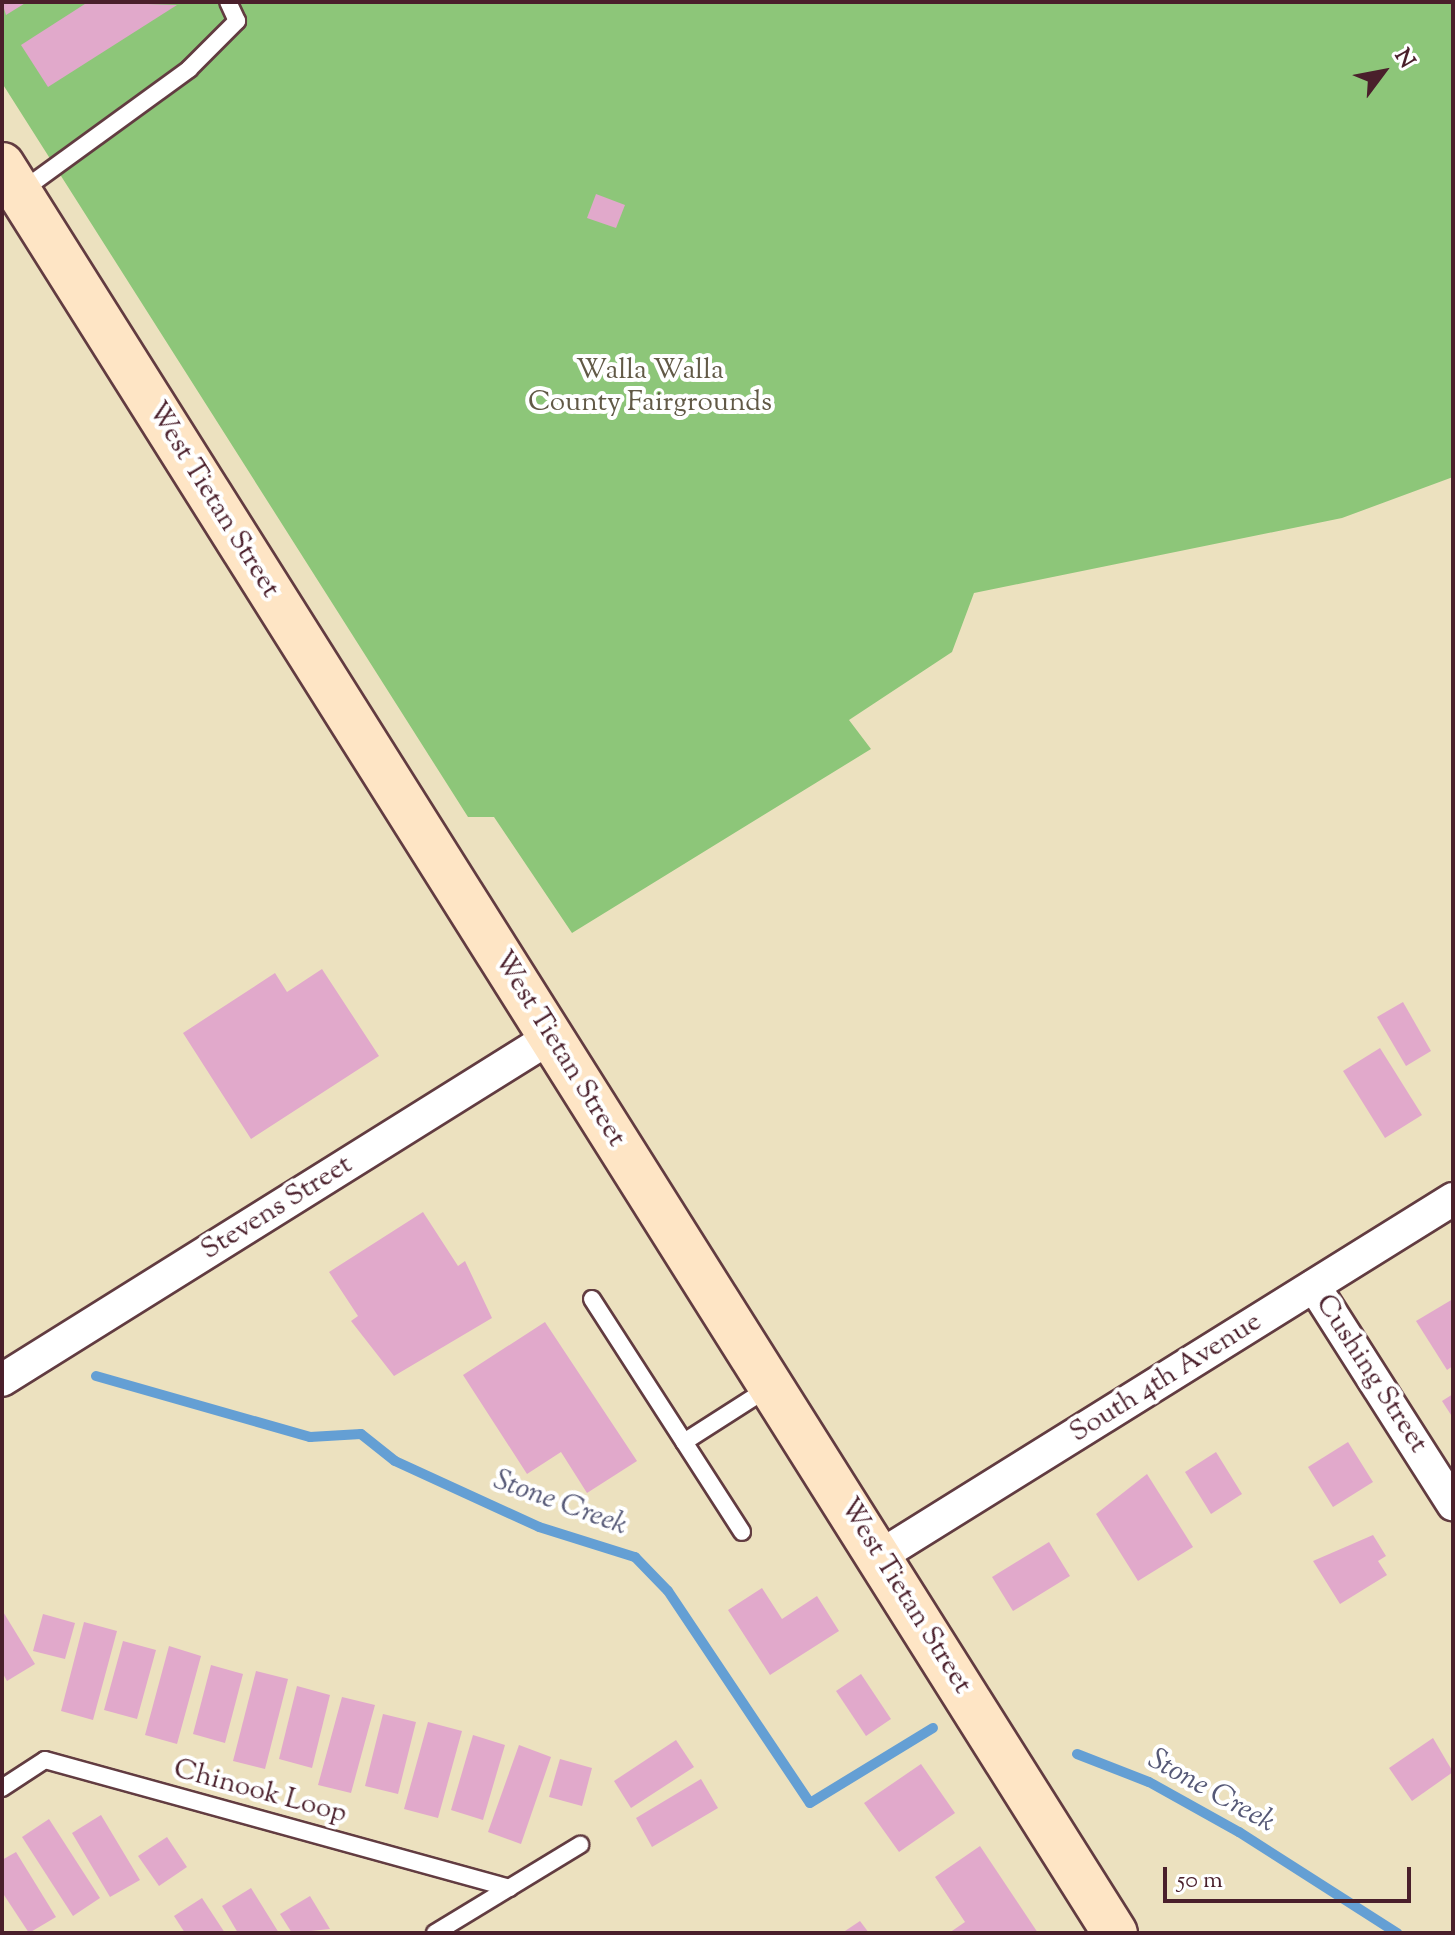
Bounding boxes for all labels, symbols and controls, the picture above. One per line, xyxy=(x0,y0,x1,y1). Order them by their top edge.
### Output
north arrow xyxy=(1343,32,1423,112)
text: N xyxy=(1385,43,1422,75)
park label: Walla Walla County Fairgrounds xyxy=(528,354,772,420)
street label: West Tietan Street xyxy=(139,396,287,604)
street label: West Tietan Street xyxy=(485,945,633,1153)
street label: Stevens Street xyxy=(195,1148,359,1268)
street label: Cushing Street xyxy=(1307,1289,1435,1459)
street label: South 4th Avenue xyxy=(1064,1306,1268,1450)
water label: Stone Creek xyxy=(488,1463,632,1545)
street label: West Tietan Street xyxy=(831,1492,979,1700)
water label: Stone Creek xyxy=(1141,1742,1281,1842)
street label: Chinook Loop xyxy=(170,1753,350,1831)
scale bar xyxy=(1167,1851,1415,1901)
text: 50 m xyxy=(1177,1864,1223,1898)

